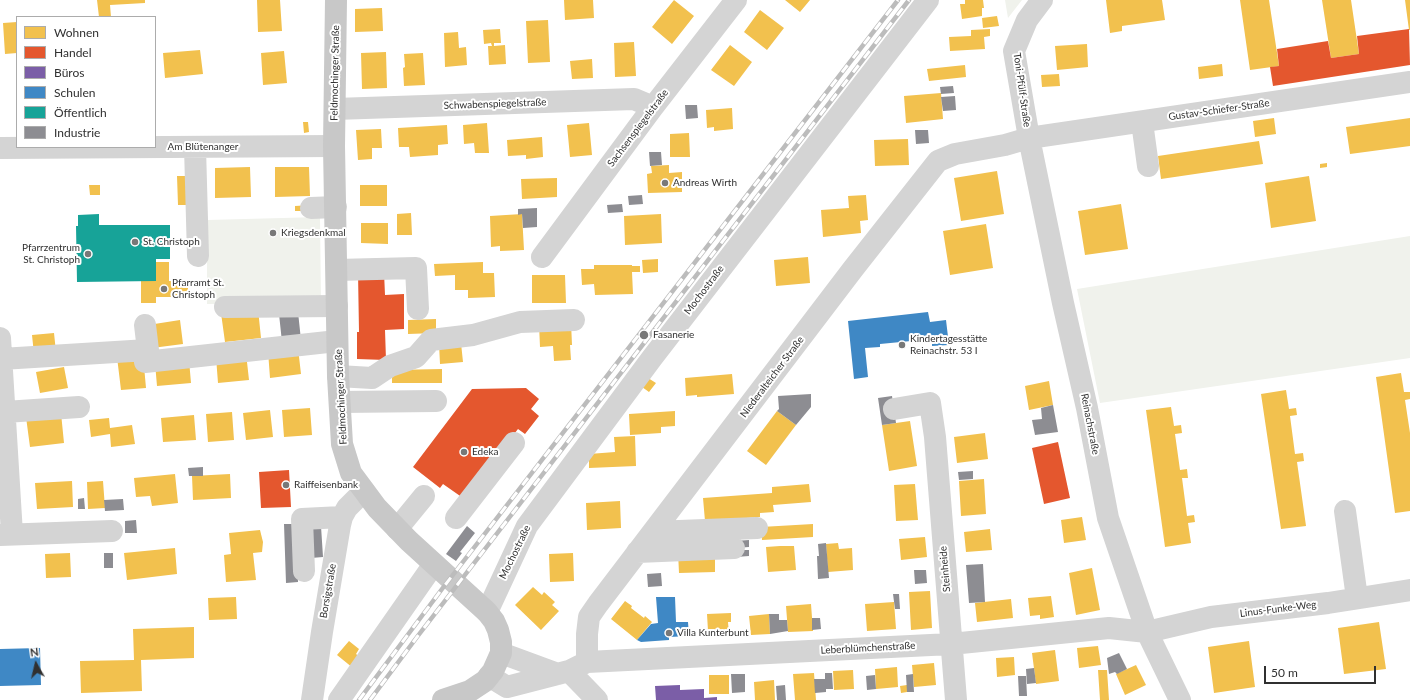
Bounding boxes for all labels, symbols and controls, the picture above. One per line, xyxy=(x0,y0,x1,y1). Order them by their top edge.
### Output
legend xyxy=(16,16,156,148)
text: Wohnen xyxy=(54,25,99,40)
street label: Feldmochinger Straße xyxy=(328,25,342,121)
text: Handel xyxy=(54,45,92,60)
street label: Toni-Pfülf-Straße xyxy=(1011,52,1033,128)
text: Büros xyxy=(54,65,84,80)
text: Schulen xyxy=(54,85,95,100)
street label: Sachsenspiegelstraße xyxy=(605,87,671,169)
street label: Schwabenspiegelstraße xyxy=(443,96,547,112)
street label: Gustav-Schiefer-Straße xyxy=(1168,97,1270,123)
text: Öffentlich xyxy=(54,105,107,120)
text: Industrie xyxy=(54,125,100,140)
street label: Am Blütenanger xyxy=(168,141,238,153)
place label: Andreas Wirth xyxy=(673,177,737,189)
marker: Andreas Wirth xyxy=(660,178,670,188)
place label: Kriegsdenkmal xyxy=(281,227,346,239)
marker: Kriegsdenkmal xyxy=(268,228,278,238)
place label: St. Christoph xyxy=(143,236,200,248)
marker: St. Christoph xyxy=(130,237,140,247)
place label: Pfarrzentrum St. Christoph xyxy=(22,242,80,266)
marker: Pfarrzentrum St. Christoph xyxy=(83,249,93,259)
street label: Mochostraße xyxy=(682,263,726,317)
place label: Pfarramt St. Christoph xyxy=(172,277,224,300)
marker: Pfarramt St. Christoph xyxy=(159,284,169,294)
marker: Fasanerie xyxy=(638,329,650,341)
place label: Fasanerie xyxy=(653,329,694,341)
place label: Kindertagesstätte Reinachstr. 53 I xyxy=(910,333,987,356)
street label: Niederalteicher Straße xyxy=(738,334,806,420)
marker: Kindertagesstätte Reinachstr. 53 I xyxy=(897,340,907,350)
street label: Feldmochinger Straße xyxy=(333,349,349,445)
street label: Reinachstraße xyxy=(1078,392,1102,456)
place label: Edeka xyxy=(472,446,498,458)
marker: Edeka xyxy=(459,447,469,457)
place label: Raiffeisenbank xyxy=(294,479,358,491)
marker: Raiffeisenbank xyxy=(281,480,291,490)
street label: Mochostraße xyxy=(497,523,533,581)
street label: Steinheide xyxy=(937,545,953,593)
street label: Borsigstraße xyxy=(317,563,339,619)
street label: Linus-Funke-Weg xyxy=(1239,598,1317,620)
place label: Villa Kunterbunt xyxy=(677,627,749,639)
marker: Villa Kunterbunt xyxy=(664,628,674,638)
street label: Leberblümchenstraße xyxy=(820,640,916,656)
north arrow xyxy=(16,644,56,684)
text: N xyxy=(29,645,39,659)
scale bar xyxy=(1266,658,1378,684)
text: 50 m xyxy=(1271,665,1298,680)

